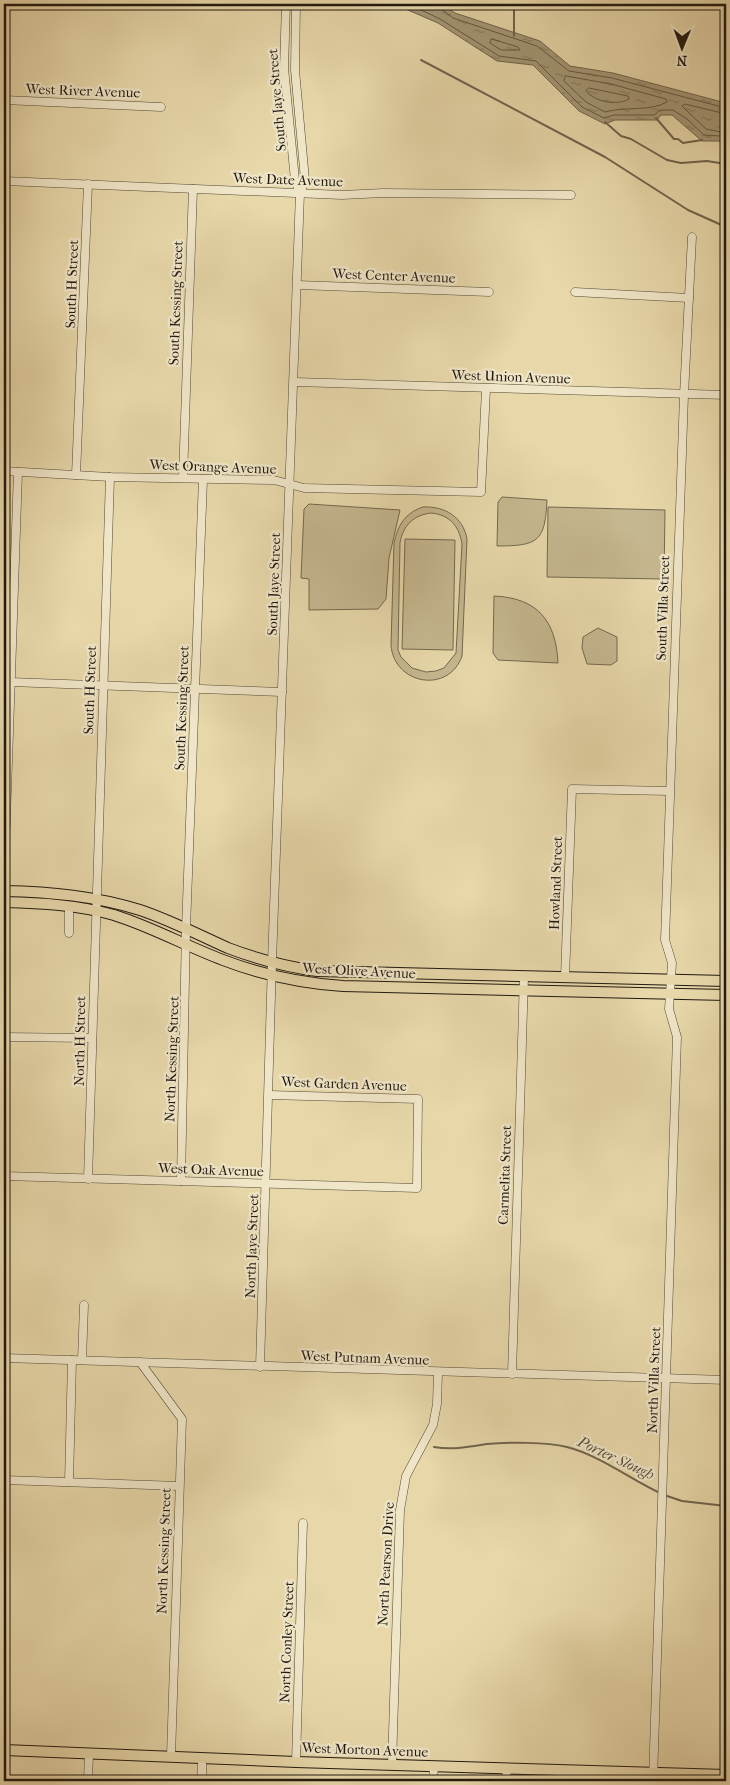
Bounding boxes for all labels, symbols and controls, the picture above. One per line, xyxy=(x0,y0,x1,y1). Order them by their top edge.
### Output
north arrow xyxy=(658,22,708,72)
street label: South Jaye Street xyxy=(264,48,290,152)
text: N xyxy=(676,52,687,69)
street label: West River Avenue xyxy=(24,80,141,101)
street label: West Date Avenue xyxy=(232,170,343,190)
street label: South H Street xyxy=(62,239,82,329)
street label: South Kessing Street xyxy=(165,240,187,366)
street label: West Center Avenue xyxy=(331,265,456,287)
street label: West Union Avenue xyxy=(450,366,571,388)
street label: West Orange Avenue xyxy=(148,456,277,478)
street label: South Jaye Street xyxy=(264,532,284,636)
street label: South Villa Street xyxy=(653,555,673,661)
street label: South H Street xyxy=(80,645,100,735)
street label: South Kessing Street xyxy=(171,645,193,771)
street label: Howland Street xyxy=(546,836,566,930)
street label: West Olive Avenue xyxy=(301,959,416,982)
street label: North H Street xyxy=(71,996,89,1086)
street label: North Kessing Street xyxy=(161,996,183,1122)
street label: West Garden Avenue xyxy=(280,1073,407,1095)
street label: Carmelita Street xyxy=(495,1125,515,1225)
street label: West Oak Avenue xyxy=(157,1160,264,1180)
street label: North Jaye Street xyxy=(242,1193,262,1299)
street label: North Villa Street xyxy=(644,1326,664,1434)
street label: West Putnam Avenue xyxy=(299,1347,430,1369)
water label: Porter Slough xyxy=(574,1432,657,1484)
street label: North Kessing Street xyxy=(153,1488,175,1614)
street label: North Pearson Drive xyxy=(374,1501,398,1626)
street label: North Conley Street xyxy=(276,1581,298,1703)
street label: West Morton Avenue xyxy=(300,1739,429,1761)

